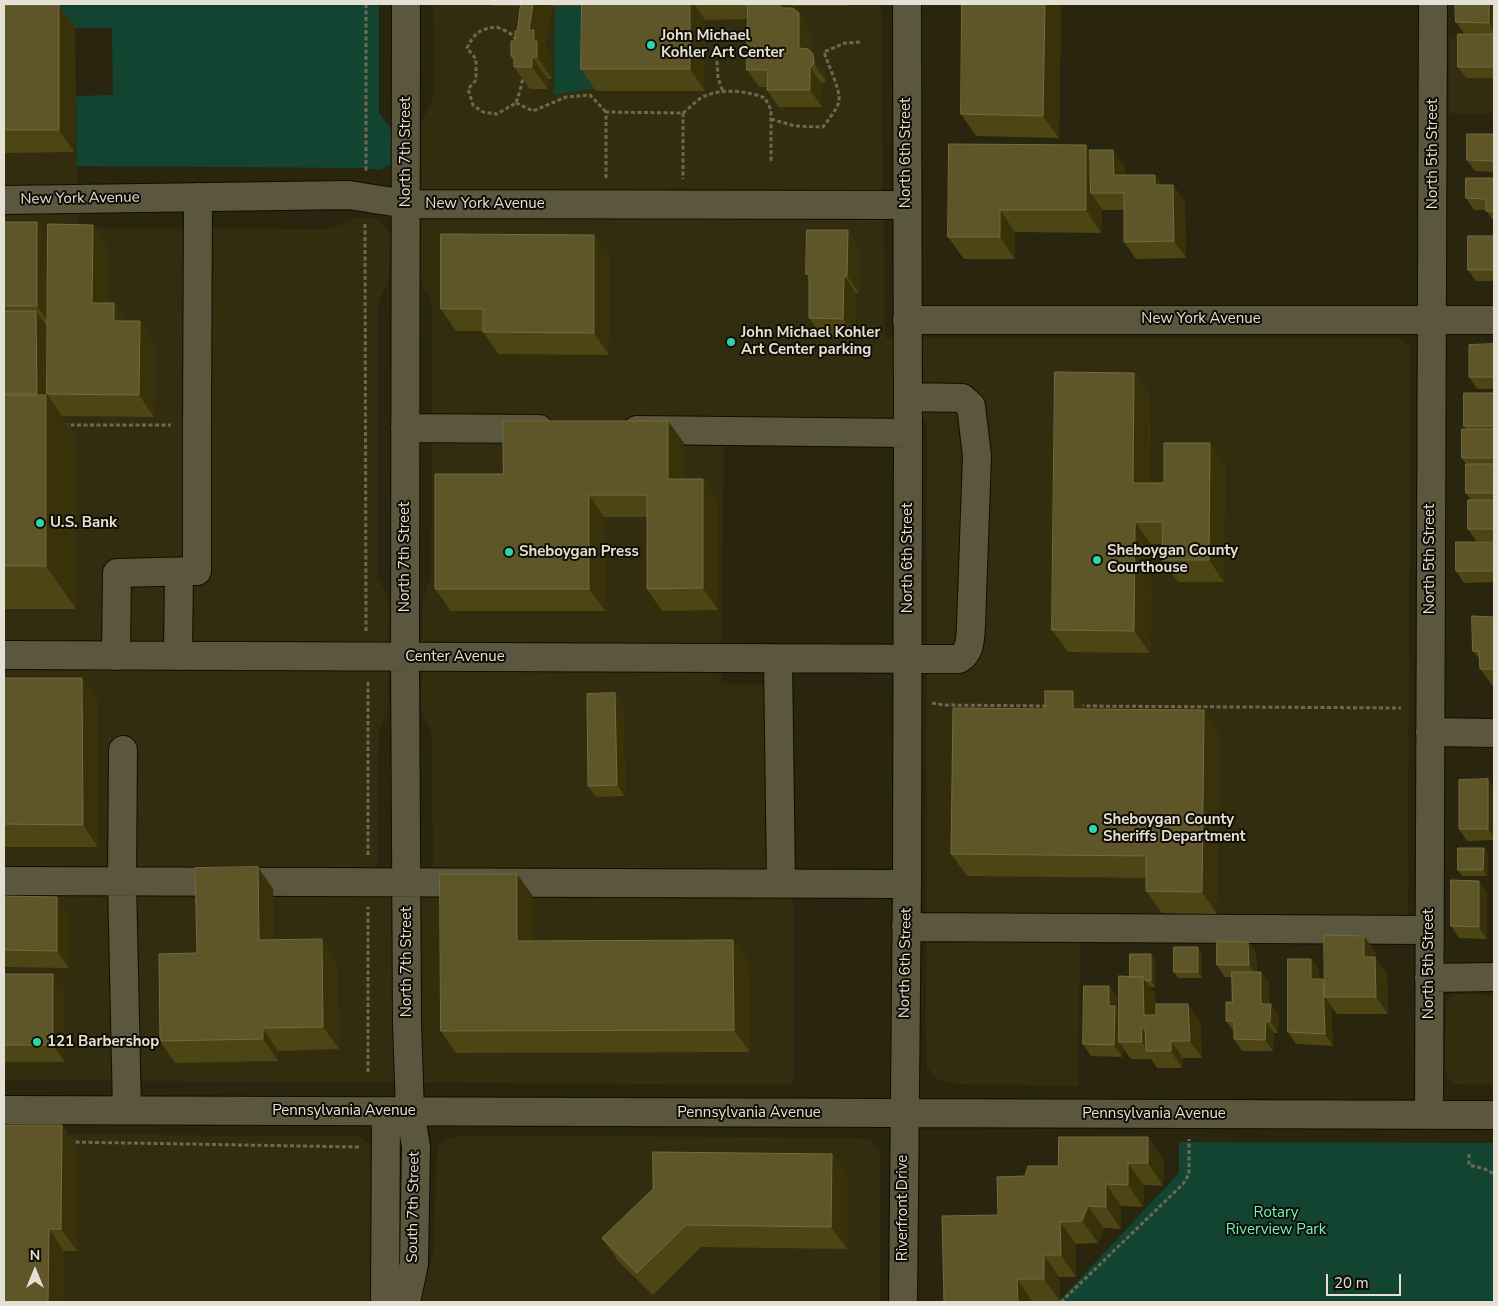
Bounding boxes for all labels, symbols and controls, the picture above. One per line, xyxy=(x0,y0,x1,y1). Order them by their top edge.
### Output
place label: John Michael Kohler Art Center xyxy=(661,27,784,62)
marker: John Michael Kohler Art Center xyxy=(645,39,657,51)
street label: North 7th Street xyxy=(397,97,415,207)
street label: North 6th Street xyxy=(897,98,915,208)
street label: North 5th Street xyxy=(1424,99,1442,209)
street label: New York Avenue xyxy=(20,189,140,209)
street label: New York Avenue xyxy=(425,195,545,213)
street label: New York Avenue xyxy=(1141,310,1261,328)
place label: John Michael Kohler Art Center parking xyxy=(741,324,880,359)
marker: John Michael Kohler Art Center parking xyxy=(725,336,737,348)
street label: North 7th Street xyxy=(396,502,414,612)
street label: North 6th Street xyxy=(899,503,917,613)
street label: North 5th Street xyxy=(1421,504,1439,614)
place label: U.S. Bank xyxy=(50,514,117,532)
marker: U.S. Bank xyxy=(34,517,46,529)
place label: Sheboygan County Courthouse xyxy=(1107,542,1238,577)
place label: Sheboygan Press xyxy=(519,543,639,561)
marker: Sheboygan Press xyxy=(503,546,515,558)
marker: Sheboygan County Courthouse xyxy=(1091,554,1103,566)
street label: Center Avenue xyxy=(405,648,505,666)
place label: Sheboygan County Sheriffs Department xyxy=(1103,811,1246,846)
marker: Sheboygan County Sheriffs Department xyxy=(1087,823,1099,835)
street label: North 7th Street xyxy=(398,907,416,1017)
street label: North 6th Street xyxy=(896,908,916,1018)
street label: North 5th Street xyxy=(1420,909,1438,1019)
place label: 121 Barbershop xyxy=(47,1033,159,1051)
marker: 121 Barbershop xyxy=(31,1036,43,1048)
street label: Pennsylvania Avenue xyxy=(272,1102,416,1120)
street label: Pennsylvania Avenue xyxy=(677,1104,821,1122)
street label: Pennsylvania Avenue xyxy=(1082,1105,1226,1123)
street label: South 7th Street xyxy=(404,1151,424,1263)
street label: Riverfront Drive xyxy=(894,1155,912,1261)
park label: Rotary Riverview Park xyxy=(1226,1204,1326,1239)
north arrow xyxy=(10,1246,60,1296)
text: N xyxy=(30,1246,40,1265)
scale bar xyxy=(1328,1264,1403,1296)
text: 20 m xyxy=(1334,1273,1369,1293)

